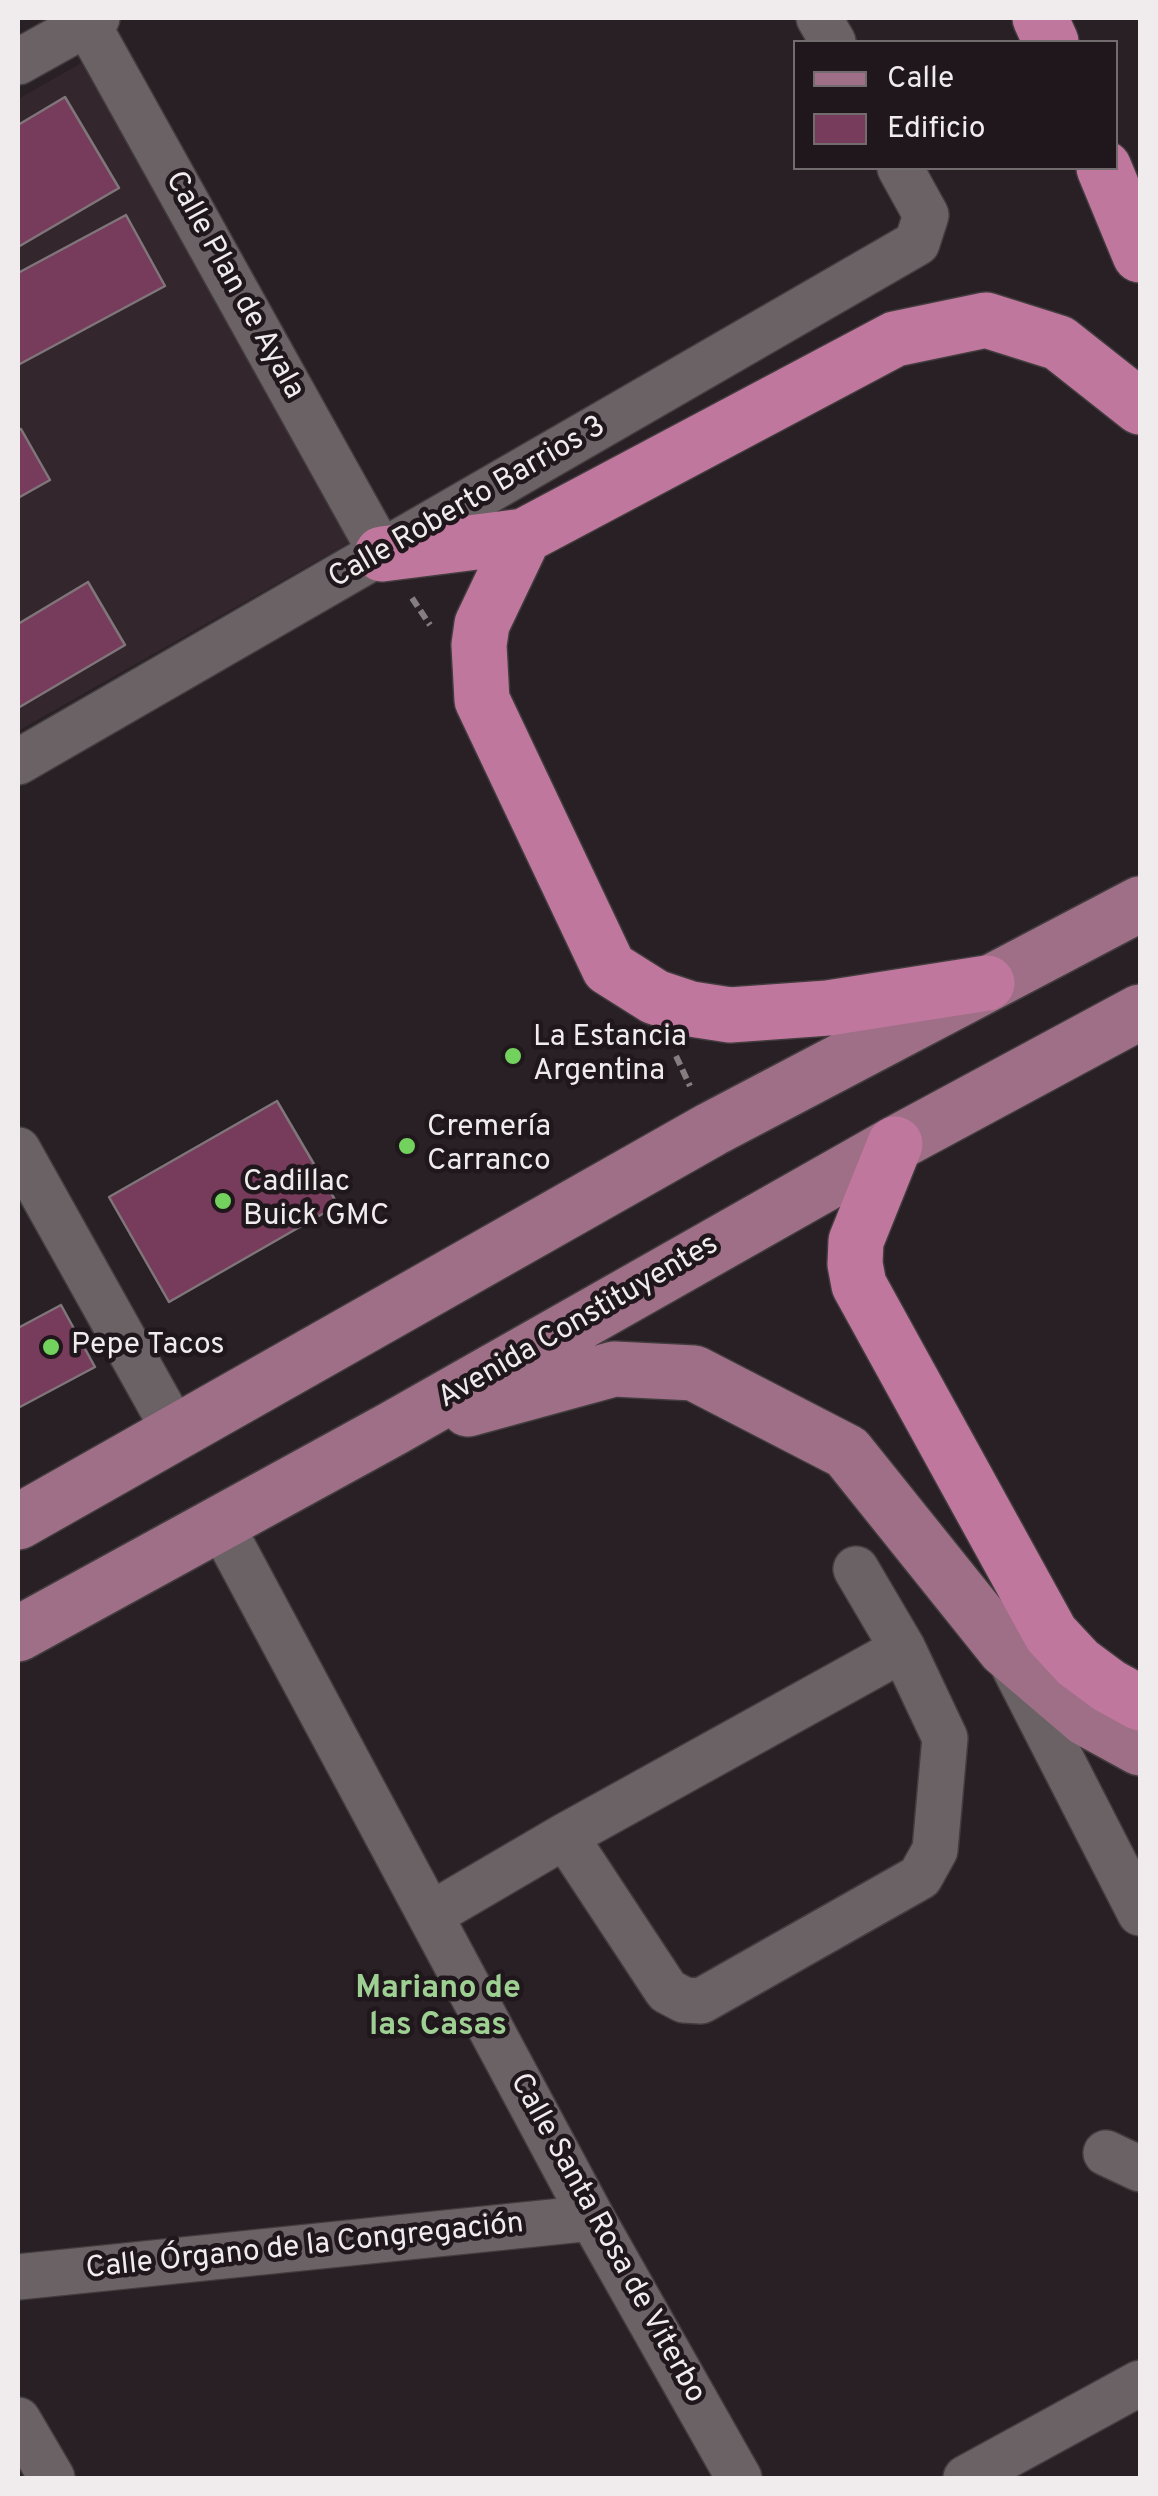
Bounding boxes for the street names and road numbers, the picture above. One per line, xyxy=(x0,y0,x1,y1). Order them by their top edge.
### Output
street label: Calle Plan de Ayala xyxy=(156,166,310,406)
street label: Calle Roberto Barrios 3 xyxy=(323,410,613,598)
street label: Avenida Constituyentes xyxy=(433,1228,725,1418)
street label: Calle Santa Rosa de Viterbo xyxy=(500,2068,712,2410)
street label: Calle Órgano de la Congregación xyxy=(84,2207,526,2289)

